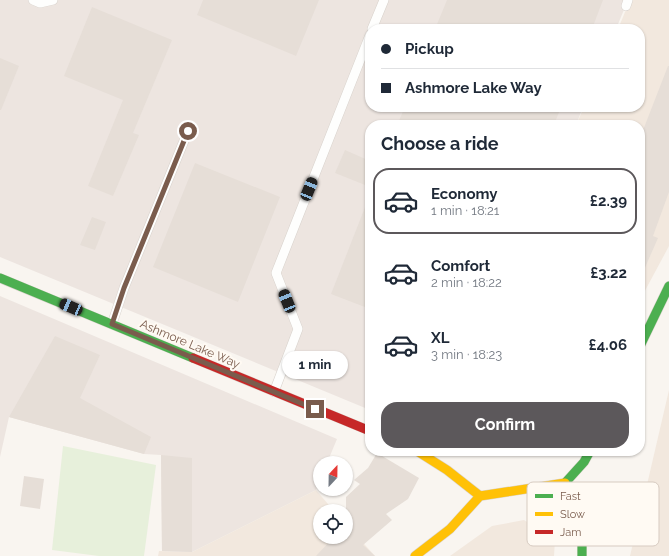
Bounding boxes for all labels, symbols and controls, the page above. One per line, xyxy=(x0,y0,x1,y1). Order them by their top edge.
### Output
text: Pickup xyxy=(405,40,454,58)
text: Ashmore Lake Way xyxy=(405,79,542,97)
route start xyxy=(179,122,197,140)
text: Choose a ride xyxy=(381,133,499,154)
car xyxy=(299,176,319,202)
icon: car xyxy=(383,183,419,219)
text: Economy xyxy=(431,185,498,203)
text: £2.39 xyxy=(590,192,627,210)
text: 1 min · 18:21 xyxy=(431,203,499,218)
icon: car xyxy=(383,255,419,291)
text: Comfort xyxy=(431,257,490,275)
text: £3.22 xyxy=(590,264,627,282)
text: 2 min · 18:22 xyxy=(431,275,502,290)
car xyxy=(277,288,297,314)
car xyxy=(58,297,84,317)
street label: Ashmore Lake Way xyxy=(138,317,243,372)
icon: car xyxy=(383,327,419,363)
text: XL xyxy=(431,329,449,347)
text: £4.06 xyxy=(589,336,627,354)
text: 3 min · 18:23 xyxy=(431,347,502,362)
callout: 1 min xyxy=(282,351,348,379)
text: 1 min xyxy=(299,357,331,372)
route end xyxy=(306,400,324,418)
button: Confirm xyxy=(381,402,629,448)
north arrow xyxy=(313,456,353,496)
map controls xyxy=(313,456,353,544)
legend xyxy=(527,482,659,546)
text: Fast xyxy=(560,490,581,503)
button: locate xyxy=(313,504,353,544)
text: Slow xyxy=(560,508,585,521)
text: Jam xyxy=(560,526,581,539)

